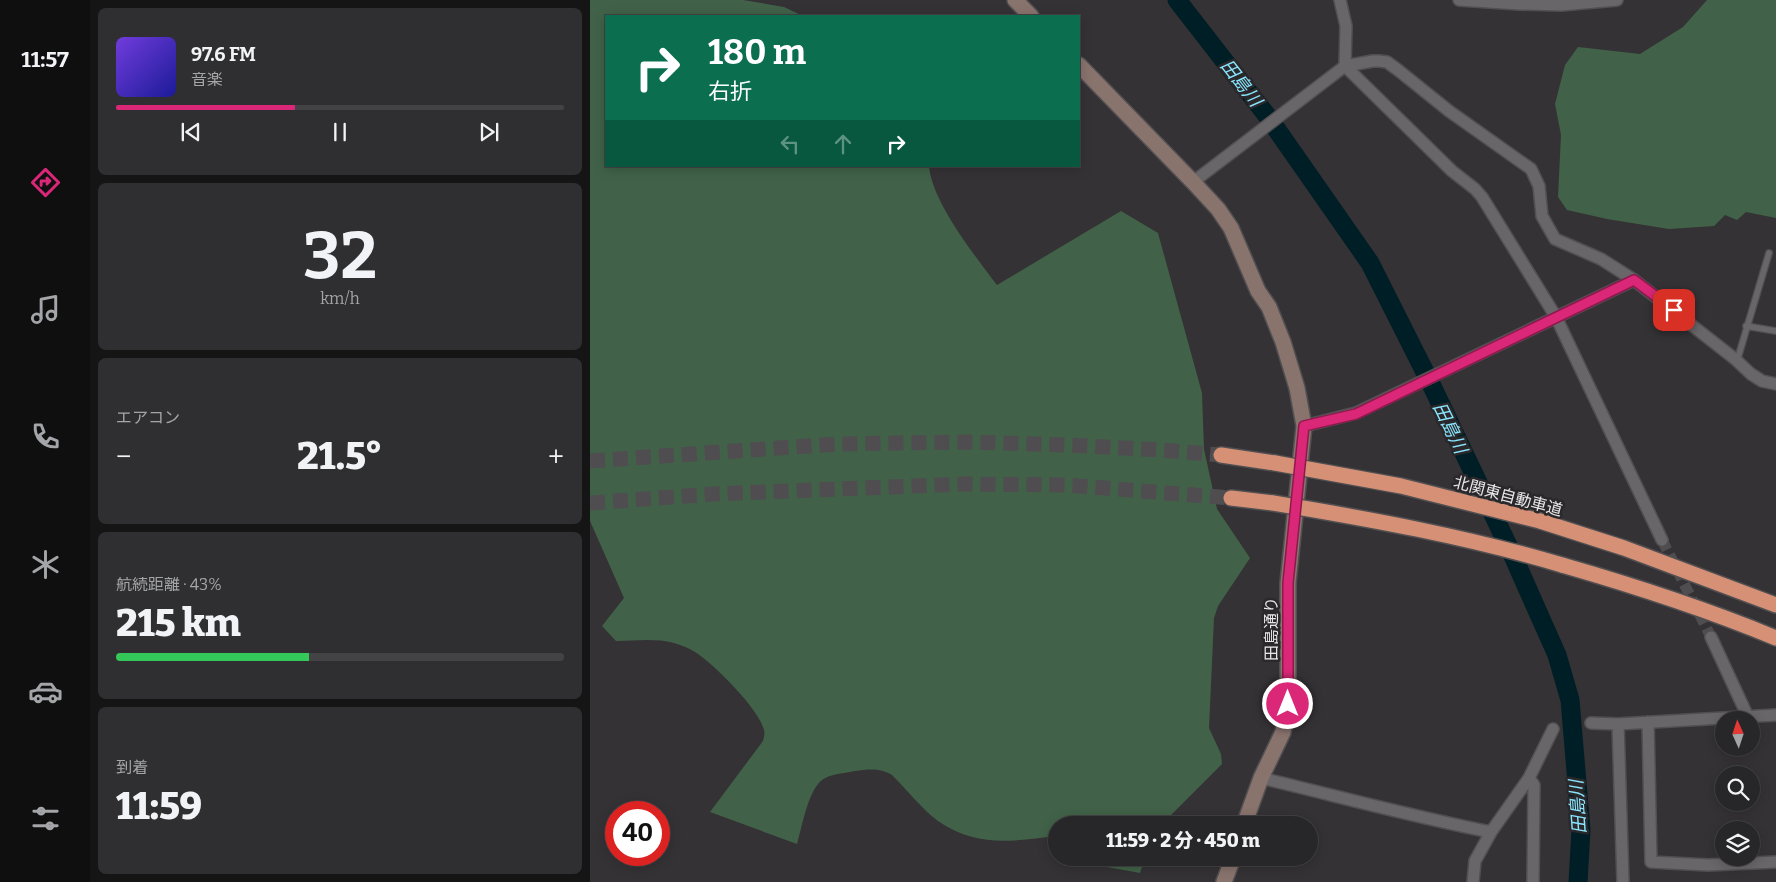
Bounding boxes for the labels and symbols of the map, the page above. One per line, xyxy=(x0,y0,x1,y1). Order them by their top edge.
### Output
water label: 田島川 xyxy=(1216,55,1268,113)
pin xyxy=(1653,289,1695,331)
water label: 田島川 xyxy=(1428,399,1473,459)
street label: 北関東自動車道 xyxy=(1451,472,1565,520)
street label: 田島通り xyxy=(1262,597,1281,661)
position arrow xyxy=(1261,677,1313,729)
north arrow xyxy=(1715,711,1760,756)
water label: 田島川 xyxy=(1565,777,1591,835)
speed limit sign: 40 xyxy=(605,801,670,866)

